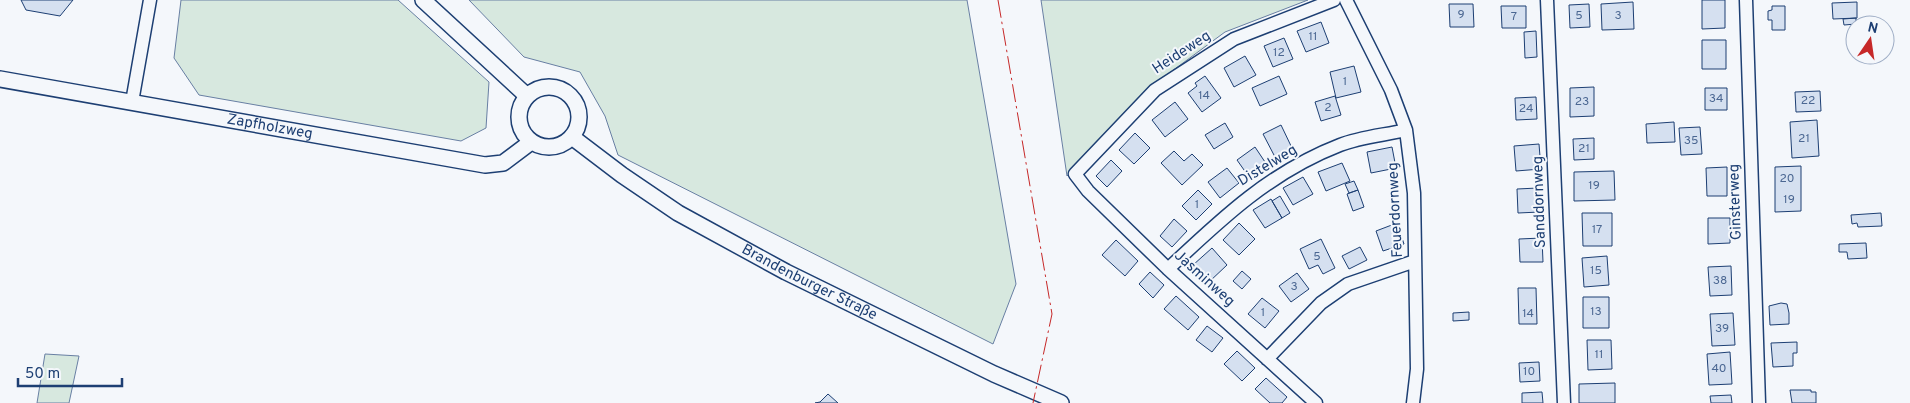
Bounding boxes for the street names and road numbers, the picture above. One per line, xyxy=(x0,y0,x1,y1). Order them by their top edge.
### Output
street label: Heideweg xyxy=(1149,27,1215,79)
street label: Zapfholzweg xyxy=(225,110,314,144)
street label: Distelweg xyxy=(1235,141,1301,191)
street label: Sanddornweg xyxy=(1529,156,1551,248)
street label: Feuerdornweg xyxy=(1384,162,1408,258)
street label: Ginsterweg xyxy=(1725,163,1747,241)
street label: Brandenburger Straße xyxy=(738,240,880,325)
street label: Jasminweg xyxy=(1170,247,1238,311)

